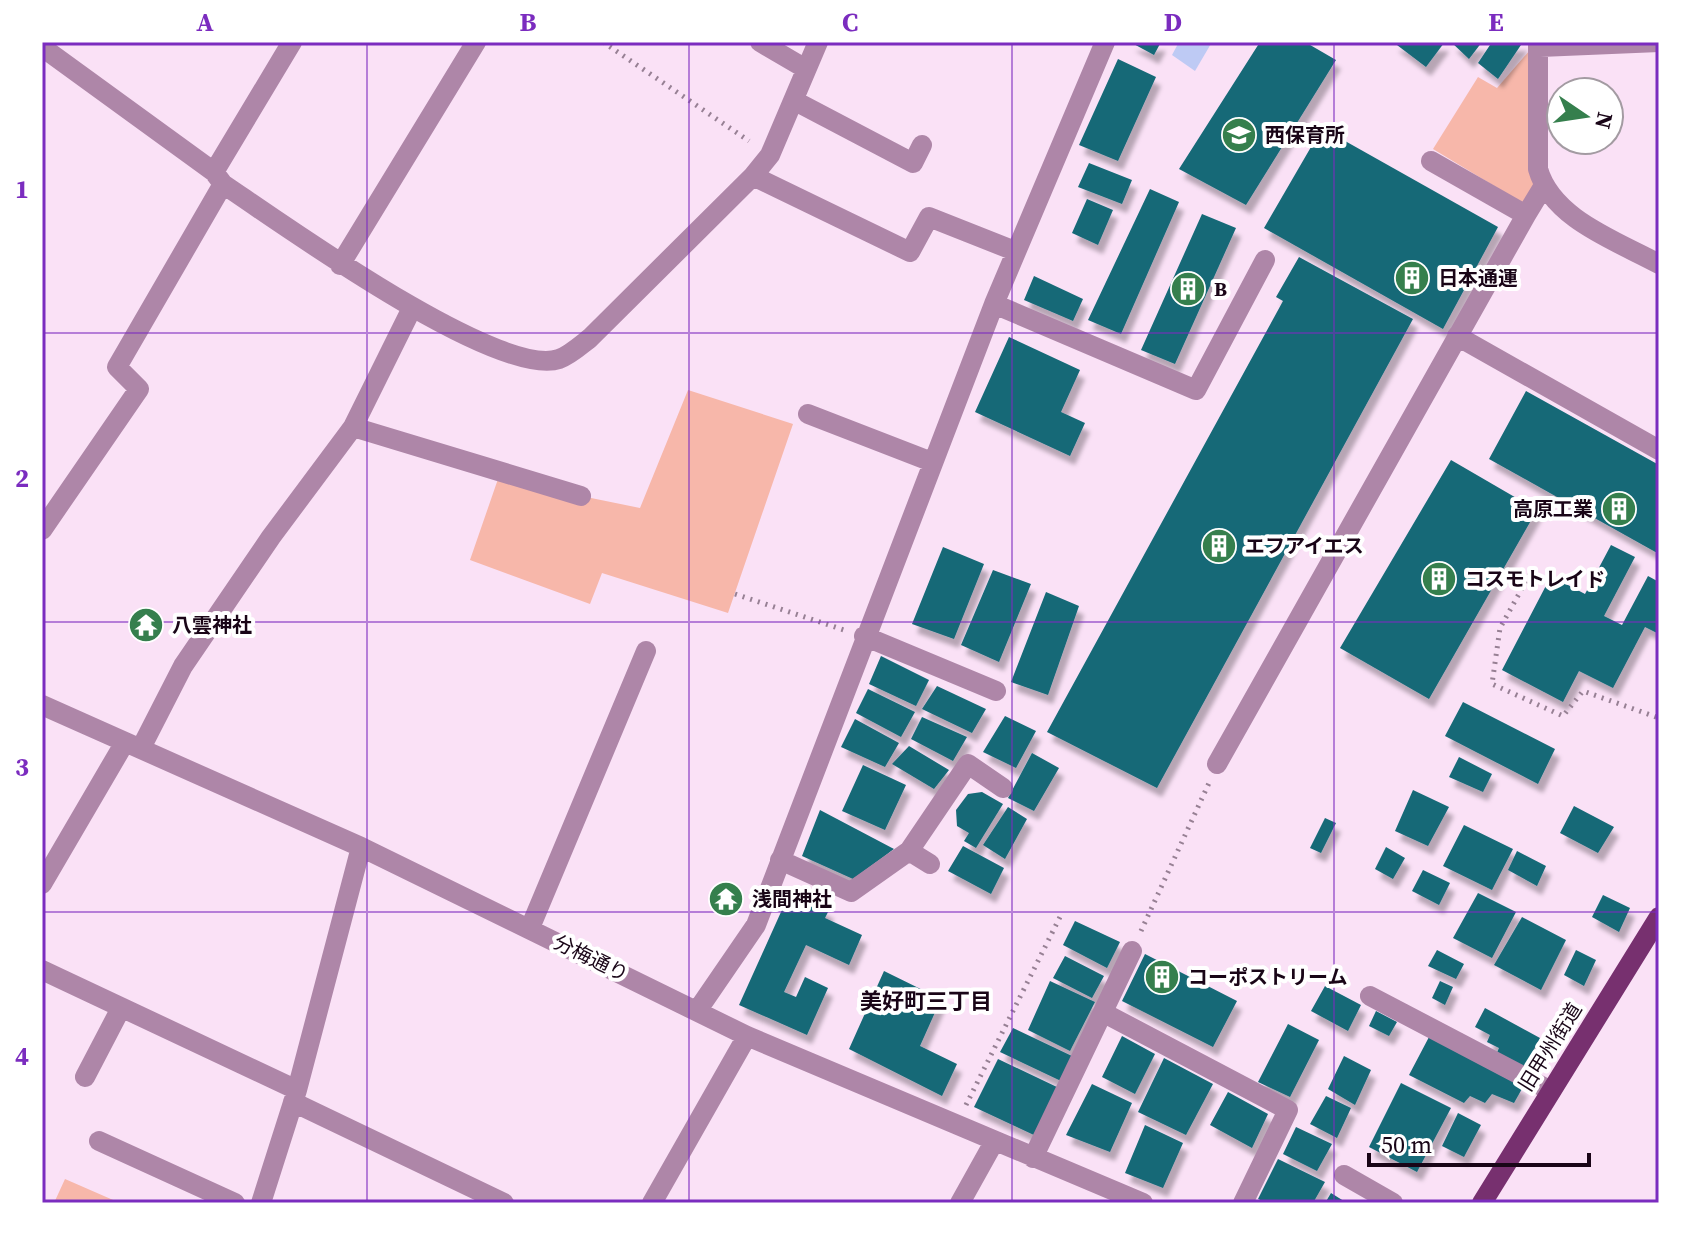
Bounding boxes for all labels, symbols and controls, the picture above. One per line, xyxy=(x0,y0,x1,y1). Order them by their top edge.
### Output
text: A xyxy=(196,4,214,40)
text: B xyxy=(520,4,537,40)
text: C xyxy=(842,4,858,40)
text: D xyxy=(1164,4,1182,40)
text: E xyxy=(1488,4,1504,40)
north arrow xyxy=(1545,76,1625,156)
text: N xyxy=(1588,109,1621,132)
school or university icon: 西保育所 xyxy=(1220,116,1258,154)
place label: 西保育所 xyxy=(1265,121,1345,149)
text: 1 xyxy=(15,171,29,207)
building icon: 日本通運 xyxy=(1393,259,1431,297)
place label: 日本通運 xyxy=(1438,264,1518,292)
building icon: B xyxy=(1169,270,1207,308)
place label: B xyxy=(1214,275,1227,303)
text: 2 xyxy=(15,460,29,496)
building icon: 高原工業 xyxy=(1600,490,1638,528)
place label: 高原工業 xyxy=(1513,495,1593,523)
building icon: エフアイエス xyxy=(1200,527,1238,565)
place label: エフアイエス xyxy=(1245,532,1364,560)
building icon: コスモトレイド xyxy=(1420,560,1458,598)
place label: コスモトレイド xyxy=(1465,565,1605,593)
temple icon: 八雲神社 xyxy=(127,606,165,644)
place label: 八雲神社 xyxy=(172,611,252,639)
text: 3 xyxy=(15,749,29,785)
temple icon: 浅間神社 xyxy=(707,880,745,918)
place label: 浅間神社 xyxy=(752,885,832,913)
street label: 分梅通り xyxy=(549,928,633,988)
building icon: コーポストリーム xyxy=(1143,958,1181,996)
place label: コーポストリーム xyxy=(1188,963,1347,991)
district label: 美好町三丁目 xyxy=(860,986,992,1016)
street label: 旧甲州街道 xyxy=(1512,997,1588,1097)
text: 4 xyxy=(15,1038,29,1074)
scale bar xyxy=(1369,1117,1589,1167)
text: 50 m xyxy=(1381,1128,1432,1161)

